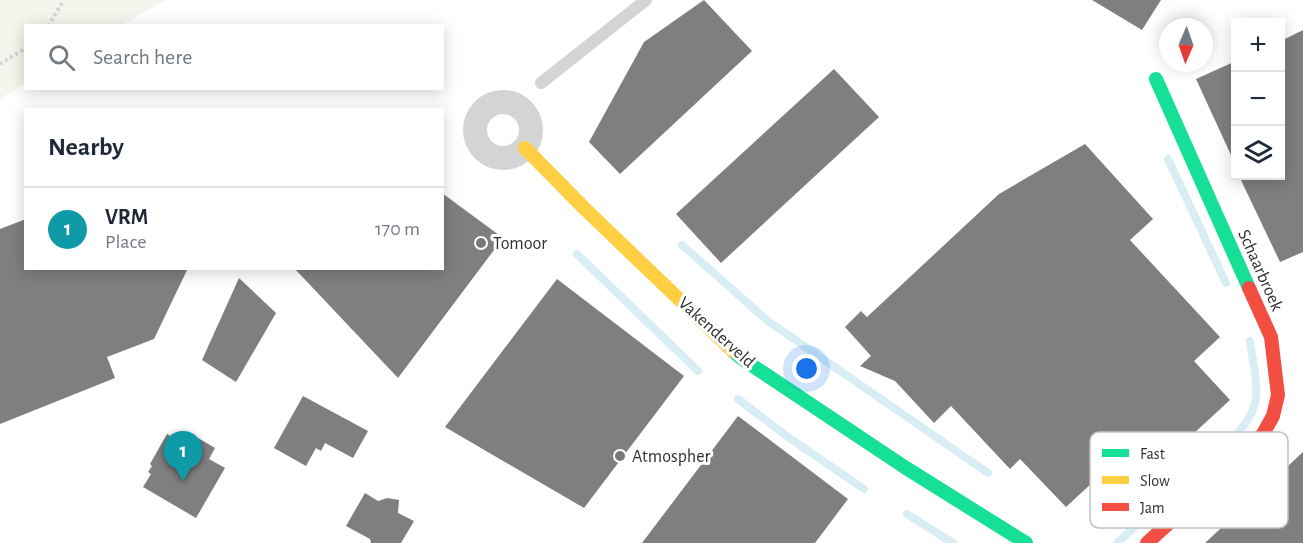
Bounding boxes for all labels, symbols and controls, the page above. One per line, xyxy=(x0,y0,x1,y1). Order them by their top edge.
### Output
north arrow xyxy=(1159,18,1213,72)
map controls xyxy=(1231,18,1285,180)
button: + xyxy=(1231,18,1285,72)
search box xyxy=(24,24,444,90)
icon: search xyxy=(45,41,78,74)
text: Search here xyxy=(93,46,192,68)
button: − xyxy=(1231,72,1285,126)
button: layers xyxy=(1231,126,1285,180)
text: Nearby xyxy=(48,134,124,160)
text: VRM xyxy=(105,206,148,228)
text: 1 xyxy=(64,219,71,239)
text: 170 m xyxy=(375,219,420,239)
street label: Schaarbroek xyxy=(1234,227,1286,314)
text: Place xyxy=(105,232,146,252)
place label: Tomoor xyxy=(493,235,547,253)
marker: Tomoor xyxy=(474,236,488,250)
street label: Vakenderveld xyxy=(675,294,758,372)
your location xyxy=(792,354,821,383)
pin: 1 xyxy=(164,432,202,481)
legend xyxy=(1090,432,1288,528)
text: Fast xyxy=(1140,446,1165,462)
place label: Atmospher xyxy=(632,448,711,466)
marker: Atmospher xyxy=(613,449,627,463)
text: Slow xyxy=(1140,473,1170,489)
text: Jam xyxy=(1140,500,1165,516)

